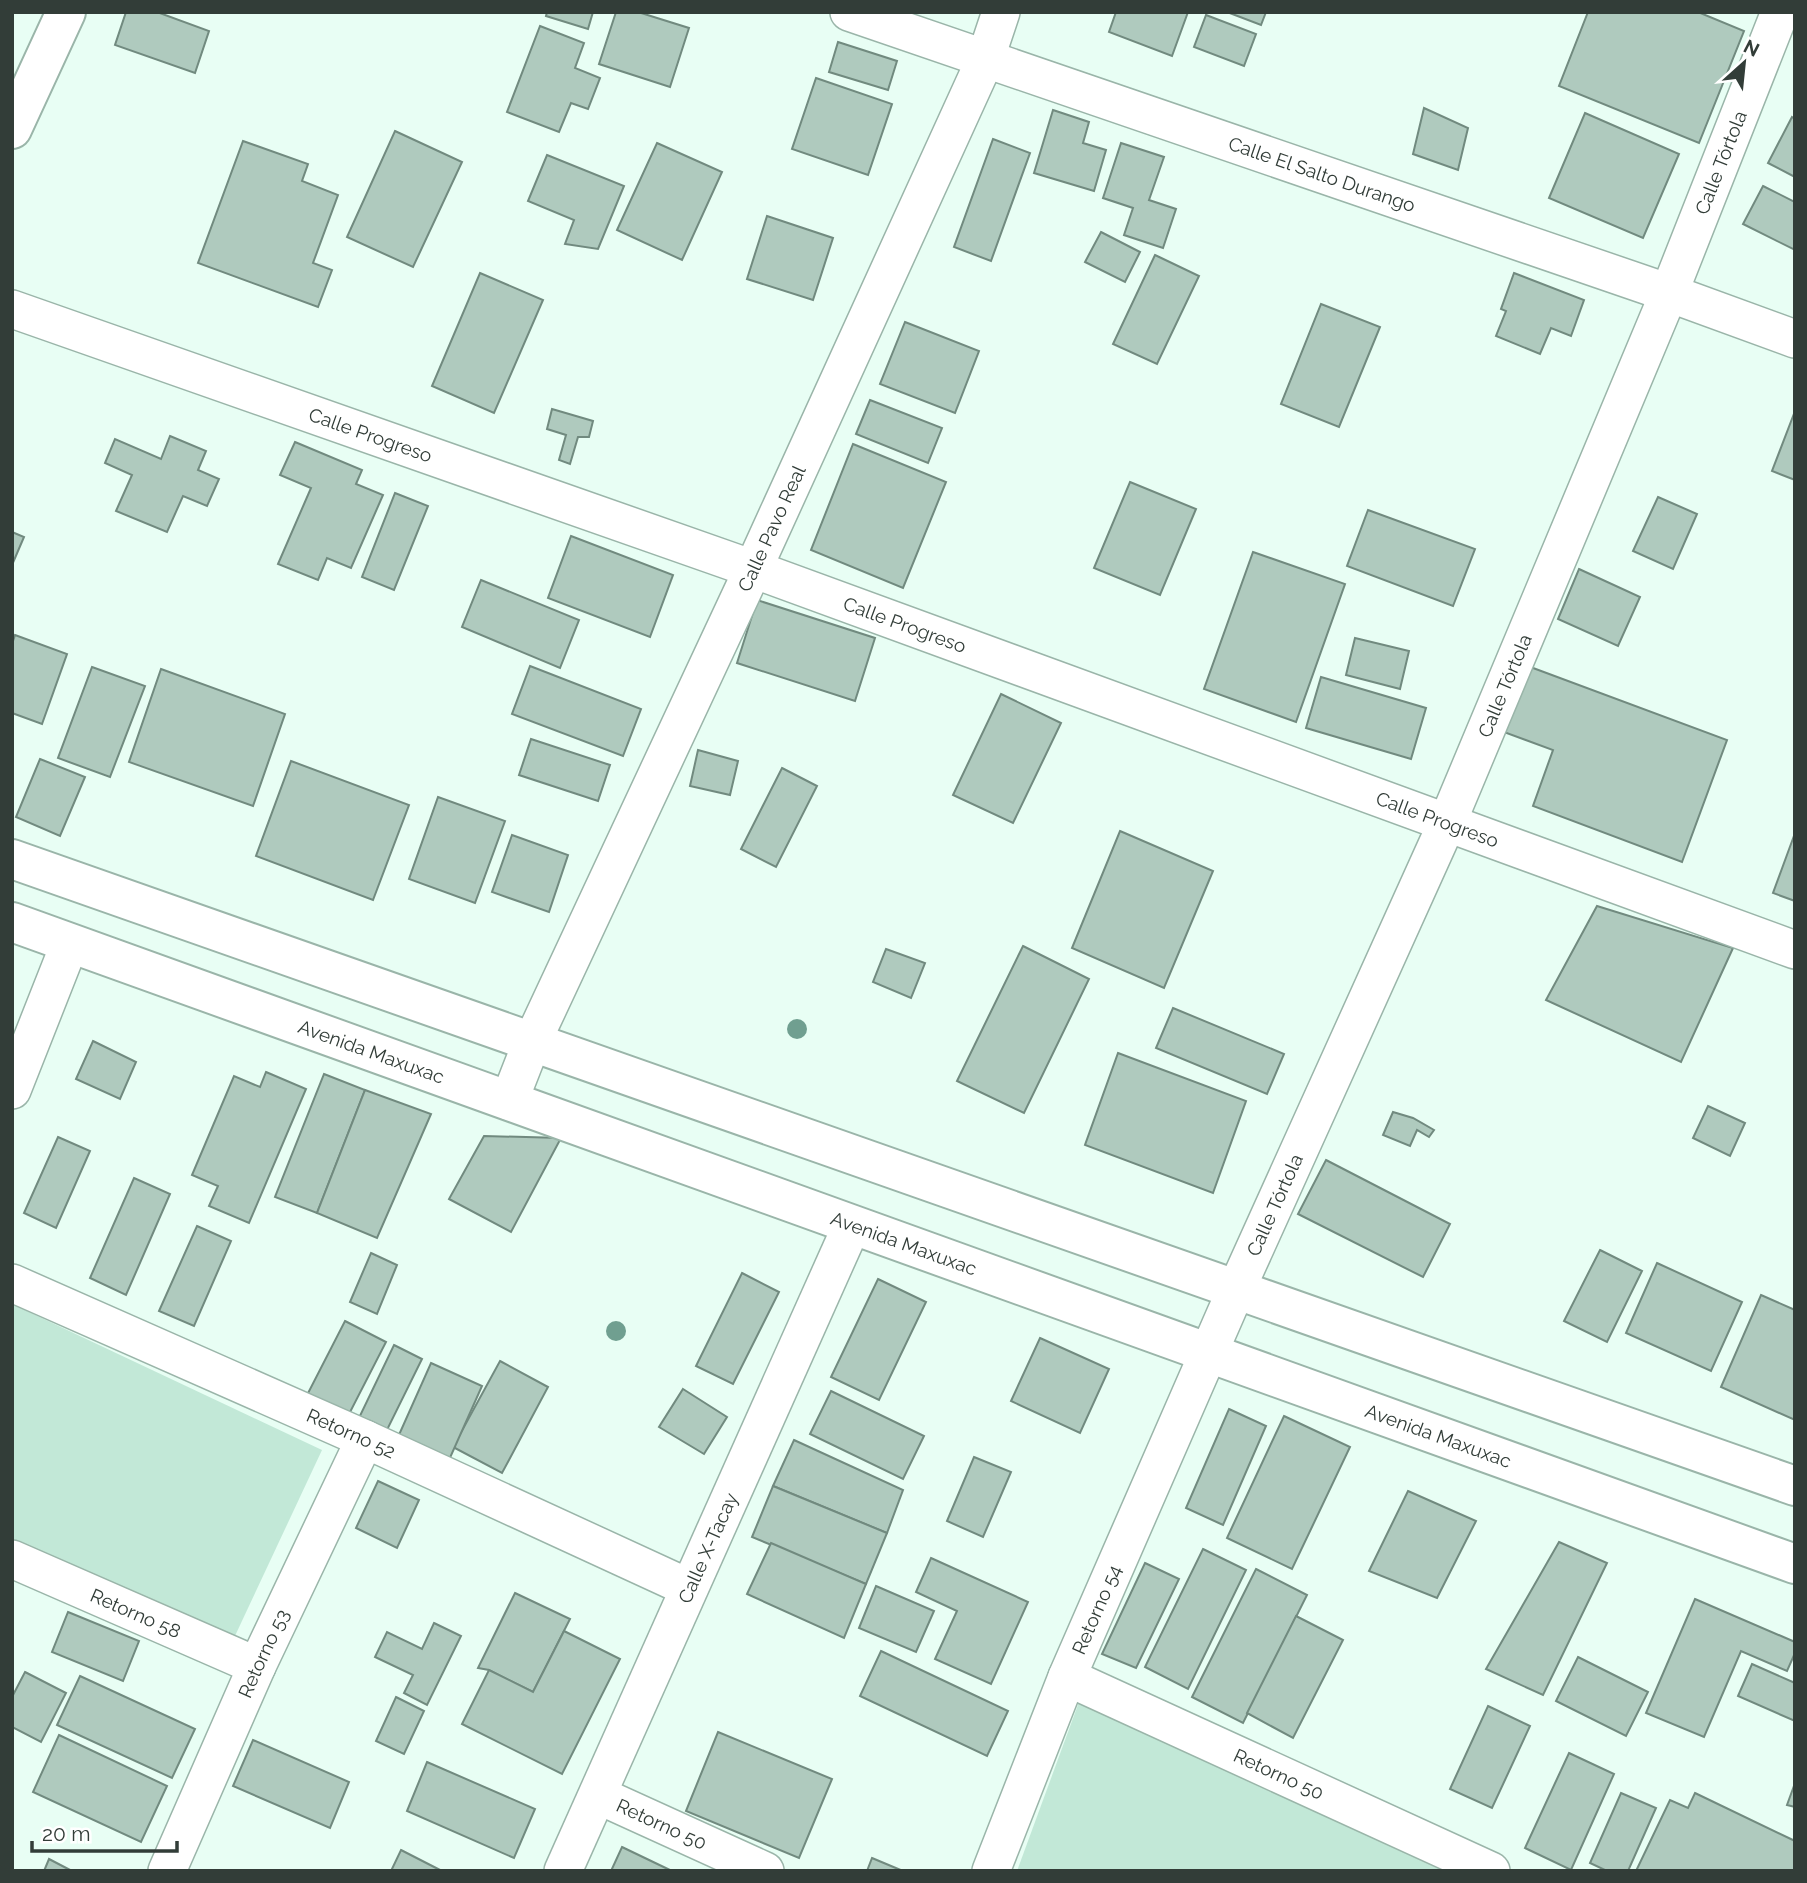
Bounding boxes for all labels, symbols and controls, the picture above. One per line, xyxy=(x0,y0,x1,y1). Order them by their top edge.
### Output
north arrow xyxy=(1709,28,1779,98)
text: N xyxy=(1740,35,1763,61)
street label: Calle Tórtola xyxy=(1690,107,1751,218)
street label: Calle El Salto Durango xyxy=(1226,132,1418,216)
street label: Calle Progreso xyxy=(306,403,435,467)
street label: Calle Pavo Real xyxy=(733,461,810,595)
street label: Calle Progreso xyxy=(840,592,969,657)
street label: Calle Tórtola xyxy=(1473,631,1536,741)
street label: Calle Progreso xyxy=(1373,787,1502,852)
street label: Avenida Maxuxac xyxy=(295,1015,447,1088)
street label: Calle Tórtola xyxy=(1242,1150,1307,1259)
street label: Avenida Maxuxac xyxy=(828,1207,980,1280)
street label: Avenida Maxuxac xyxy=(1362,1399,1514,1472)
street label: Retorno 52 xyxy=(303,1404,399,1463)
street label: Calle X-Tacay xyxy=(673,1489,742,1607)
street label: Retorno 54 xyxy=(1067,1561,1126,1658)
street label: Retorno 58 xyxy=(87,1584,184,1642)
street label: Retorno 53 xyxy=(233,1606,293,1701)
street label: Retorno 50 xyxy=(1230,1744,1327,1804)
street label: Retorno 50 xyxy=(613,1794,710,1854)
scale bar xyxy=(32,1810,177,1854)
text: 20 m xyxy=(42,1821,90,1846)

